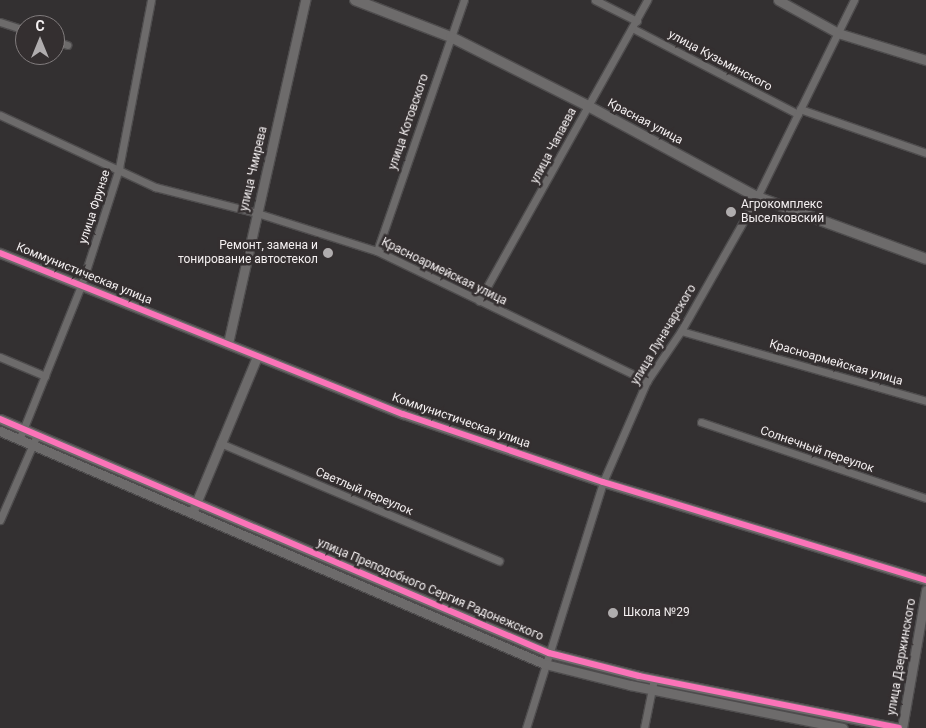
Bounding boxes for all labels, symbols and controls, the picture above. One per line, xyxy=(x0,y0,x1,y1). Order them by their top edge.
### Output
north arrow xyxy=(15,15,65,65)
text: С xyxy=(35,18,45,34)
street label: улица Кузьминского xyxy=(666,27,774,95)
street label: улица Котовского xyxy=(386,72,432,172)
street label: Красная улица xyxy=(605,96,685,148)
street label: улица Чапаева xyxy=(528,106,580,186)
street label: улица Чмирева xyxy=(237,125,271,213)
street label: улица Фрунзе xyxy=(76,168,114,246)
place label: Агрокомплекс Выселковский xyxy=(741,198,824,226)
marker: Агрокомплекс Выселковский xyxy=(725,206,737,218)
street label: Красноармейская улица xyxy=(379,235,509,309)
place label: Ремонт, замена и тонирование автостекол xyxy=(178,239,318,267)
street label: Коммунистическая улица xyxy=(14,240,154,308)
marker: Ремонт, замена и тонирование автостекол xyxy=(322,247,334,259)
street label: улица Луначарского xyxy=(628,282,700,388)
street label: Красноармейская улица xyxy=(768,337,904,389)
street label: Коммунистическая улица xyxy=(390,391,532,451)
street label: Солнечный переулок xyxy=(758,424,876,476)
street label: Светлый переулок xyxy=(313,465,415,519)
street label: улица Преподобного Сергия Радонежского xyxy=(315,536,545,644)
street label: улица Дзержинского xyxy=(885,597,919,717)
place label: Школа №29 xyxy=(623,606,690,620)
marker: Школа №29 xyxy=(607,607,619,619)

